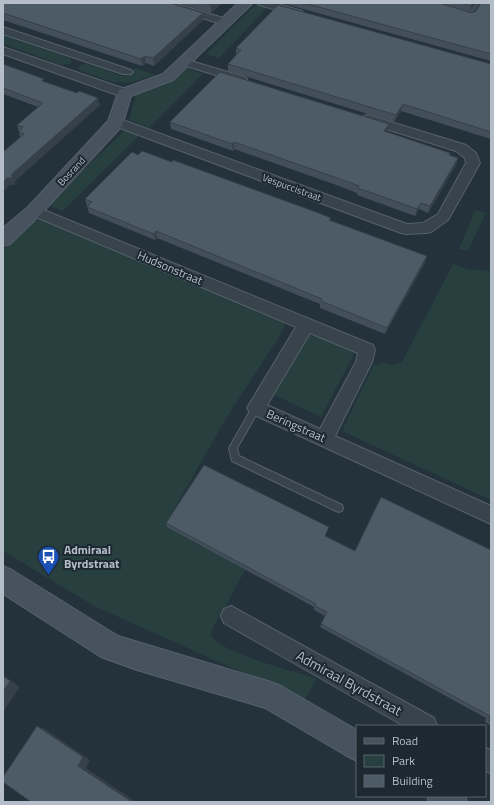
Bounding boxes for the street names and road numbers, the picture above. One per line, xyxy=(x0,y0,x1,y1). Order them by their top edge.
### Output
street label: Bosrand xyxy=(54,153,89,189)
street label: Vespuccistraat xyxy=(260,170,324,205)
street label: Hudsonstraat xyxy=(135,245,207,290)
street label: Beringstraat xyxy=(264,404,330,447)
street label: Admiraal Byrdstraat xyxy=(292,645,406,720)

